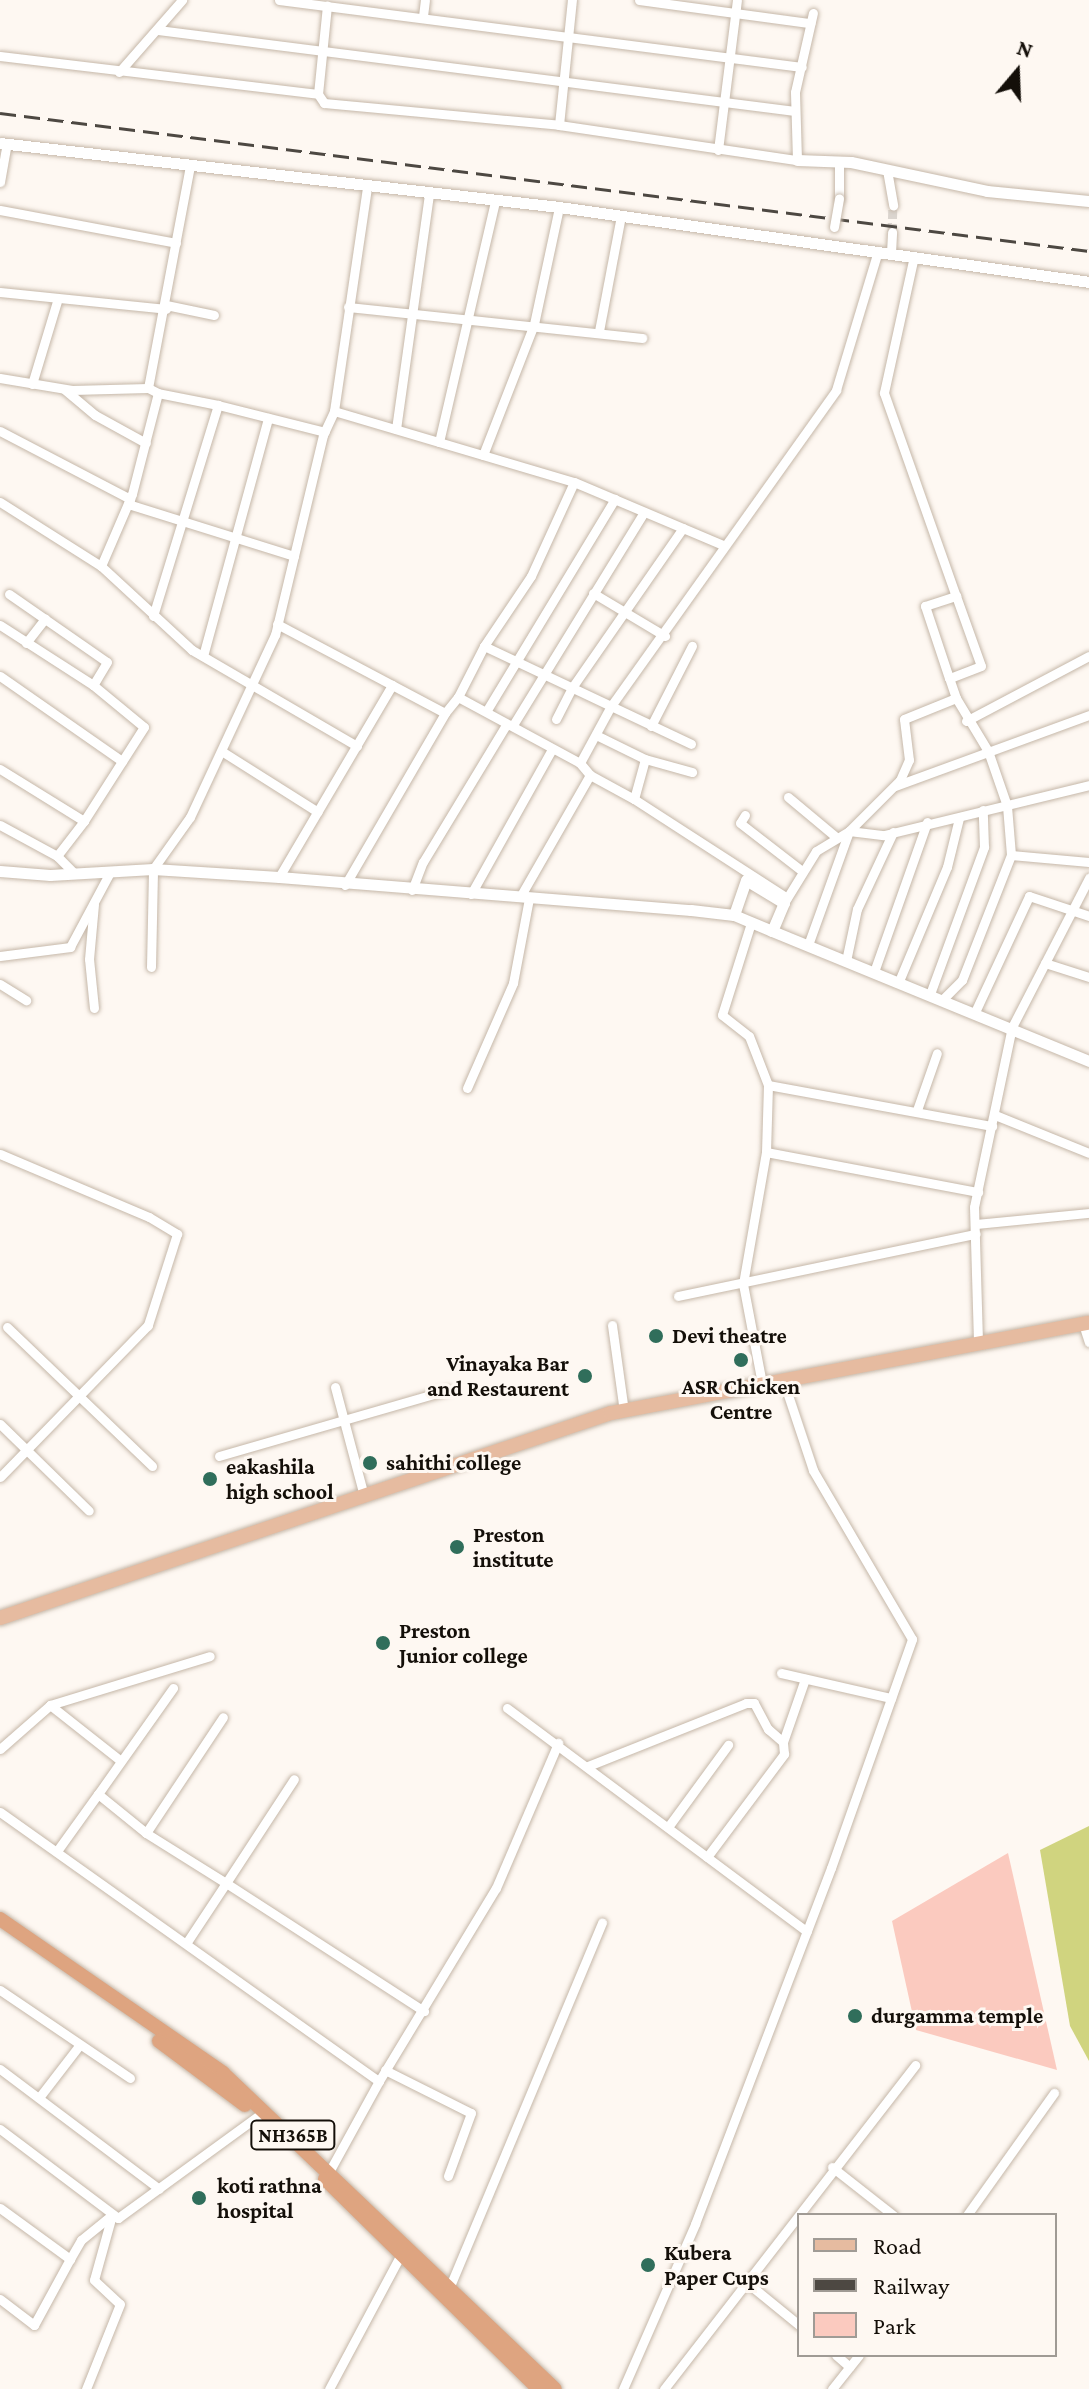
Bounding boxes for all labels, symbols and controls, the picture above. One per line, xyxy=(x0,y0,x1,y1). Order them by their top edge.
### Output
north arrow xyxy=(977,32,1057,112)
text: N xyxy=(1014,35,1036,63)
place label: Devi theatre xyxy=(672,1323,787,1349)
marker: Devi theatre xyxy=(647,1327,665,1345)
place label: Vinayaka Bar and Restaurent xyxy=(427,1350,569,1402)
marker: ASR Chicken Centre xyxy=(732,1351,750,1369)
marker: Vinayaka Bar and Restaurent xyxy=(576,1367,594,1385)
place label: ASR Chicken Centre xyxy=(682,1373,800,1424)
place label: sahithi college xyxy=(386,1450,521,1476)
place label: eakashila high school xyxy=(226,1453,334,1504)
marker: sahithi college xyxy=(361,1454,379,1472)
marker: eakashila high school xyxy=(201,1470,219,1488)
place label: Preston institute xyxy=(473,1521,554,1572)
marker: Preston institute xyxy=(448,1538,466,1556)
place label: Preston Junior college xyxy=(399,1617,528,1668)
marker: Preston Junior college xyxy=(374,1634,392,1652)
place label: durgamma temple xyxy=(871,2003,1043,2029)
marker: durgamma temple xyxy=(846,2007,864,2025)
road number: NH365B xyxy=(249,2119,337,2151)
place label: koti rathna hospital xyxy=(217,2172,322,2224)
marker: koti rathna hospital xyxy=(188,2187,210,2209)
legend xyxy=(797,2213,1057,2357)
text: Road xyxy=(873,2232,922,2259)
place label: Kubera Paper Cups xyxy=(664,2239,769,2290)
marker: Kubera Paper Cups xyxy=(639,2256,657,2274)
text: Railway xyxy=(873,2272,949,2299)
text: Park xyxy=(873,2312,916,2339)

